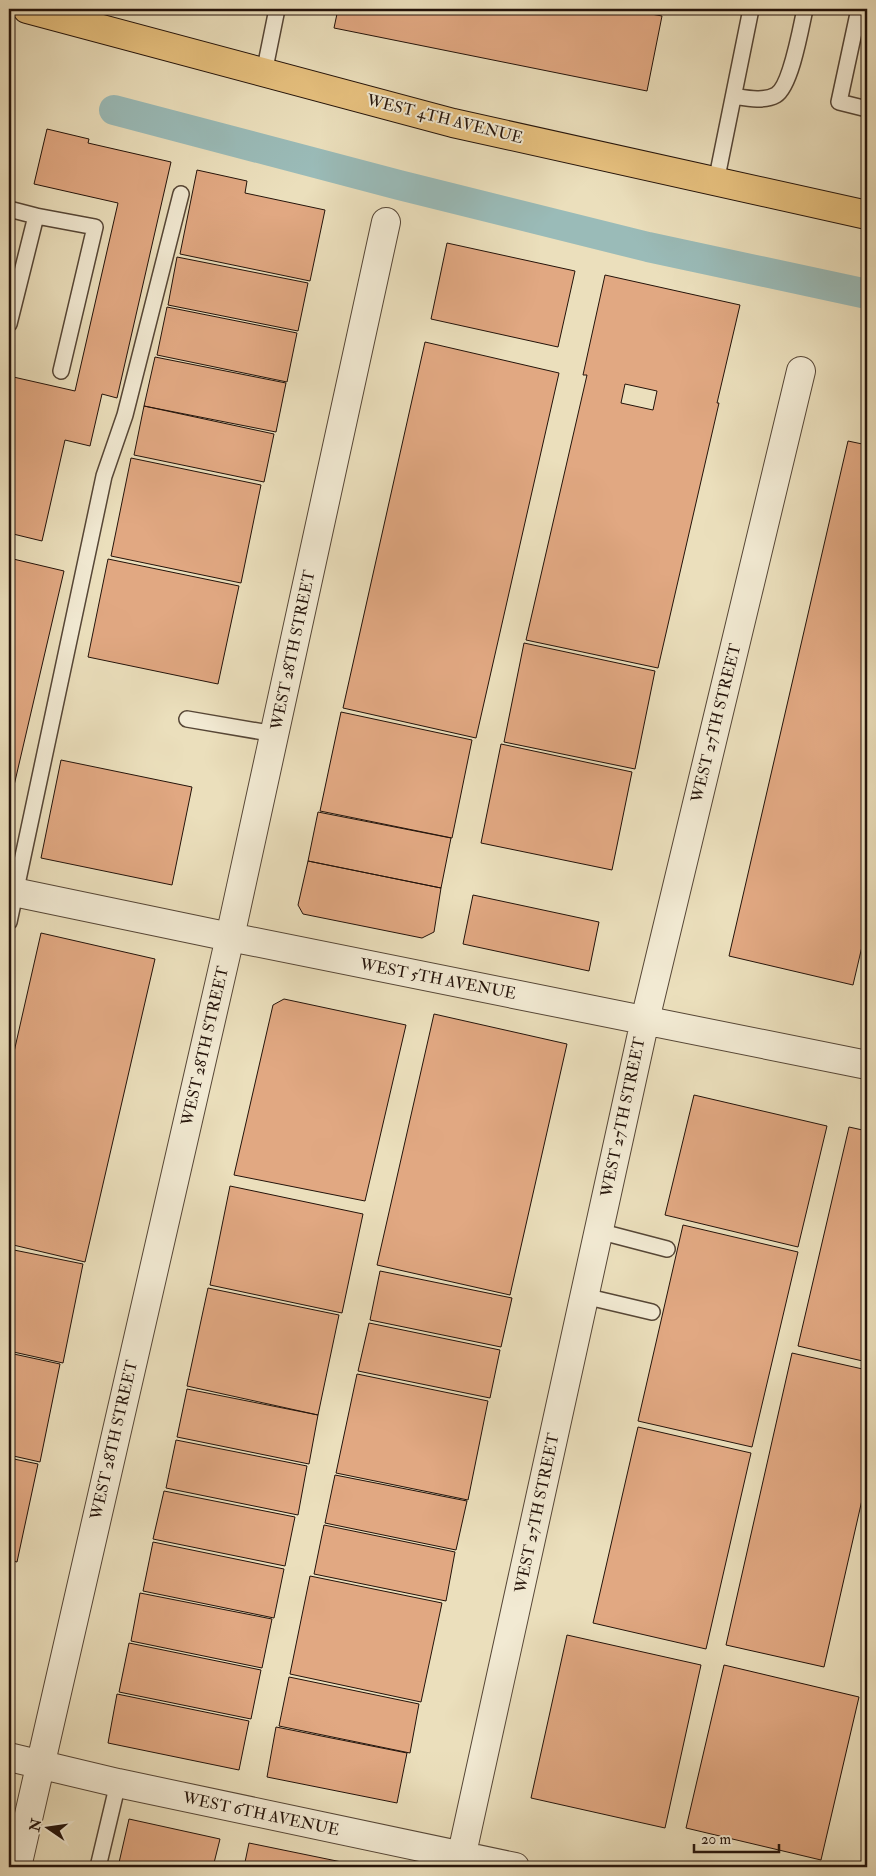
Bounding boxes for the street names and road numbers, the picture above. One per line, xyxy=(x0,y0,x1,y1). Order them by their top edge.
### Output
street label: WEST 4TH AVENUE xyxy=(364,90,525,148)
street label: WEST 28TH STREET xyxy=(266,568,320,733)
street label: WEST 27TH STREET xyxy=(686,641,745,805)
street label: WEST 5TH AVENUE xyxy=(357,954,518,1004)
street label: WEST 28TH STREET xyxy=(177,964,233,1129)
street label: WEST 27TH STREET xyxy=(596,1035,650,1200)
street label: WEST 28TH STREET xyxy=(86,1358,142,1523)
street label: WEST 27TH STREET xyxy=(510,1431,564,1596)
street label: WEST 6TH AVENUE xyxy=(180,1787,341,1840)

